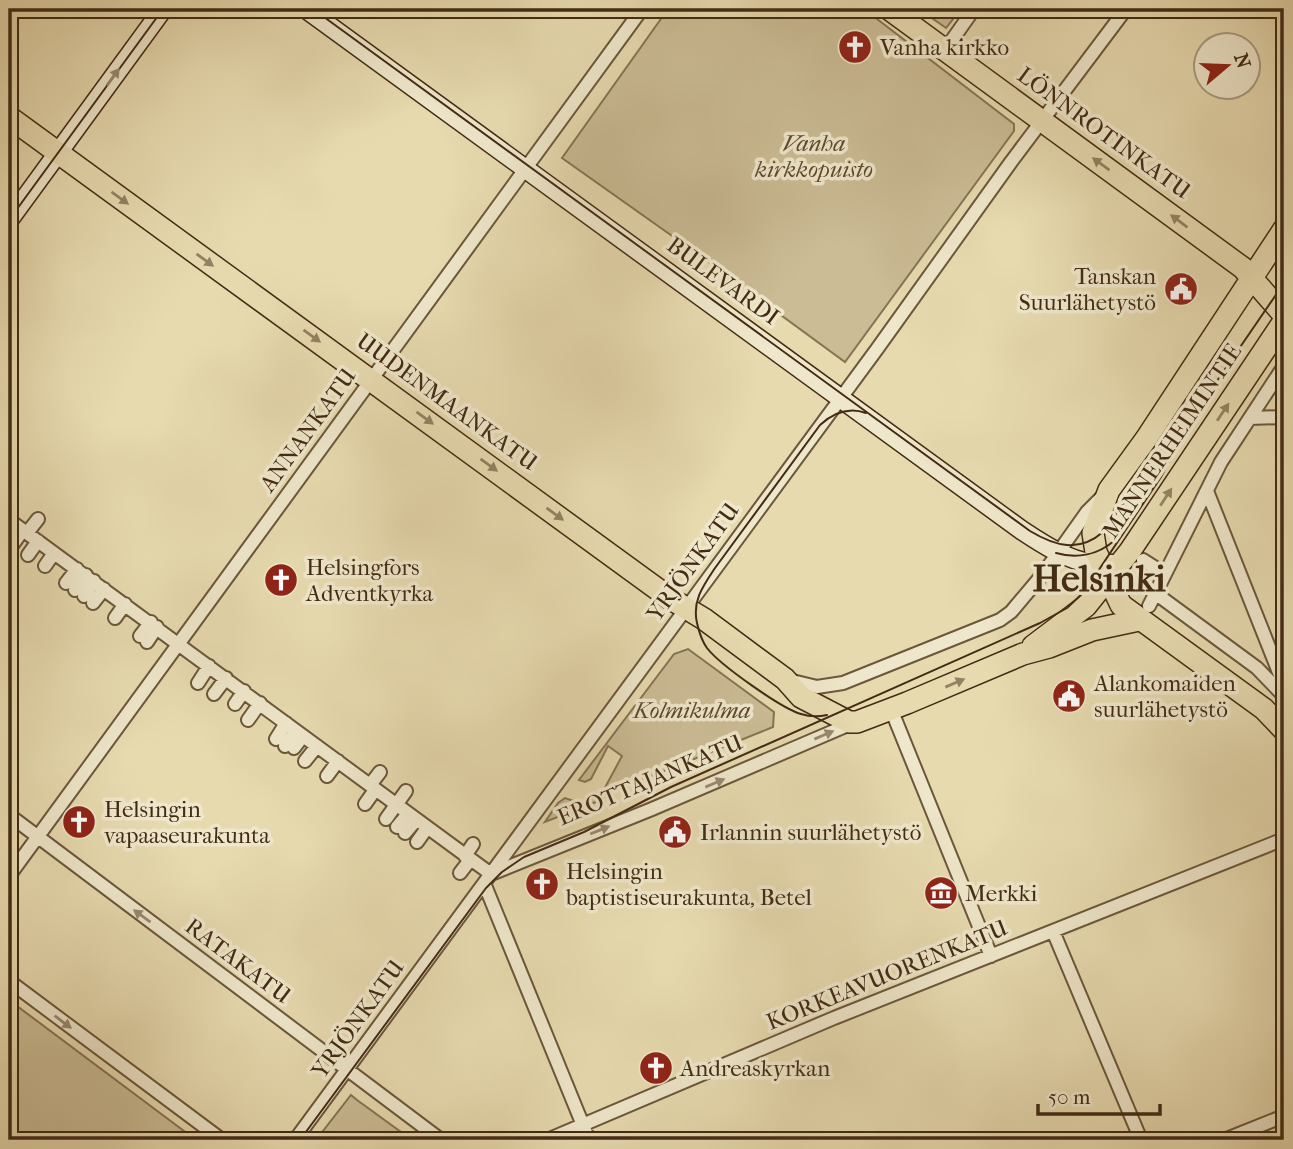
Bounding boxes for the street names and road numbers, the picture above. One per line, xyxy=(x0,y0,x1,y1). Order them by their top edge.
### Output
street label: LÖNNROTINKATU xyxy=(1012,61,1196,205)
street label: BULEVARDI xyxy=(662,231,784,331)
street label: UUDENMAANKATU xyxy=(351,327,543,477)
street label: MANNERHEIMINTIE xyxy=(1097,339,1247,543)
street label: ANNANKATU xyxy=(254,363,362,498)
street label: YRJÖNKATU xyxy=(640,497,745,627)
street label: EROTTAJANKATU xyxy=(553,729,747,831)
street label: RATAKATU xyxy=(180,913,296,1010)
street label: KORKEAVUORENKATU xyxy=(762,914,1012,1036)
street label: YRJÖNKATU xyxy=(305,954,410,1084)

